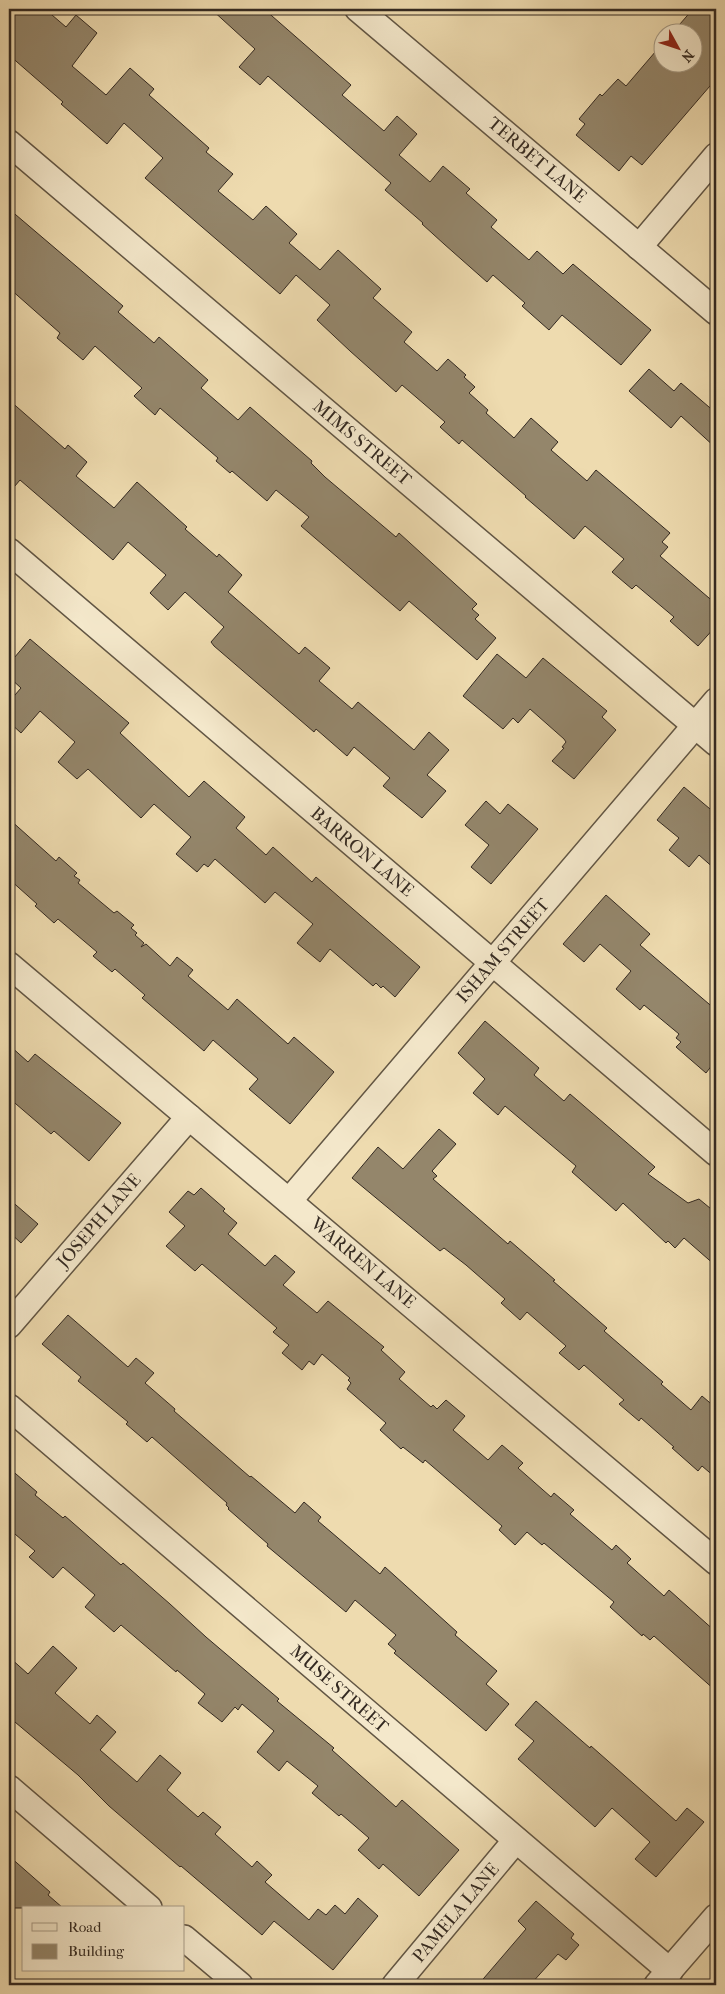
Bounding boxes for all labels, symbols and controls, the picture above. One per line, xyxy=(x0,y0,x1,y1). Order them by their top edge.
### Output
north arrow xyxy=(652,22,702,72)
text: N xyxy=(677,47,698,66)
street label: TERBET LANE xyxy=(483,113,591,207)
street label: MIMS STREET xyxy=(309,396,416,491)
street label: BARRON LANE xyxy=(306,803,418,901)
street label: ISHAM STREET xyxy=(452,894,555,1007)
street label: JOSEPH LANE xyxy=(51,1170,145,1274)
street label: WARREN LANE xyxy=(306,1212,420,1313)
street label: MUSE STREET xyxy=(286,1641,393,1738)
street label: PAMELA LANE xyxy=(408,1859,504,1967)
legend xyxy=(22,1906,185,1972)
text: Road xyxy=(68,1918,102,1936)
text: Building xyxy=(68,1942,125,1960)

